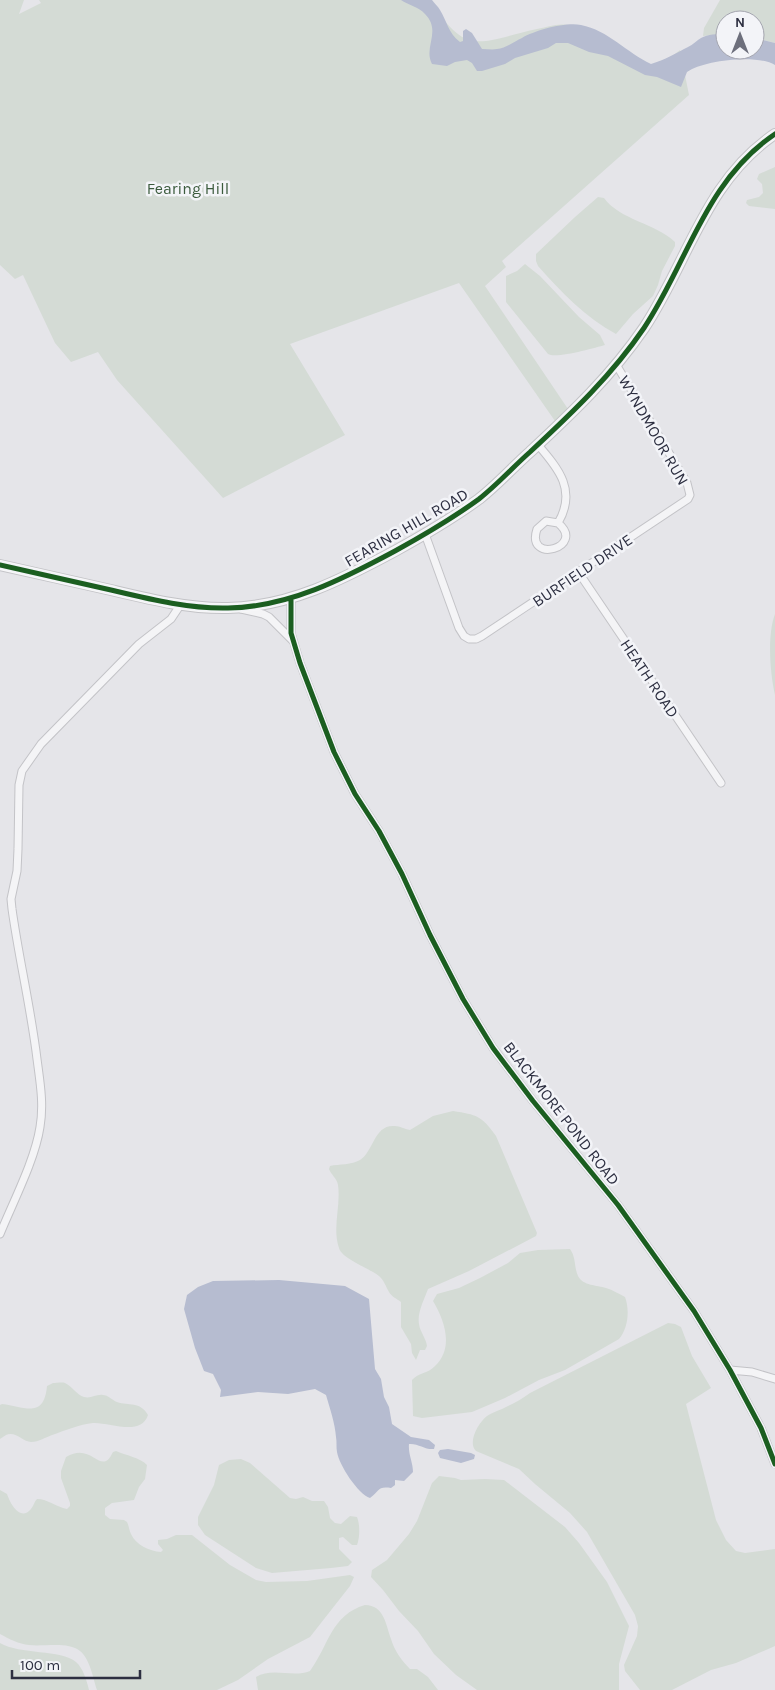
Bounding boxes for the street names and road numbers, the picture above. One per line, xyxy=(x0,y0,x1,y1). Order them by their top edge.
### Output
street label: WYNDMOOR RUN xyxy=(614,372,693,489)
street label: FEARING HILL ROAD xyxy=(341,484,471,571)
street label: BURFIELD DRIVE xyxy=(529,530,636,611)
street label: HEATH ROAD xyxy=(616,635,683,721)
street label: BLACKMORE POND ROAD xyxy=(500,1038,624,1189)

